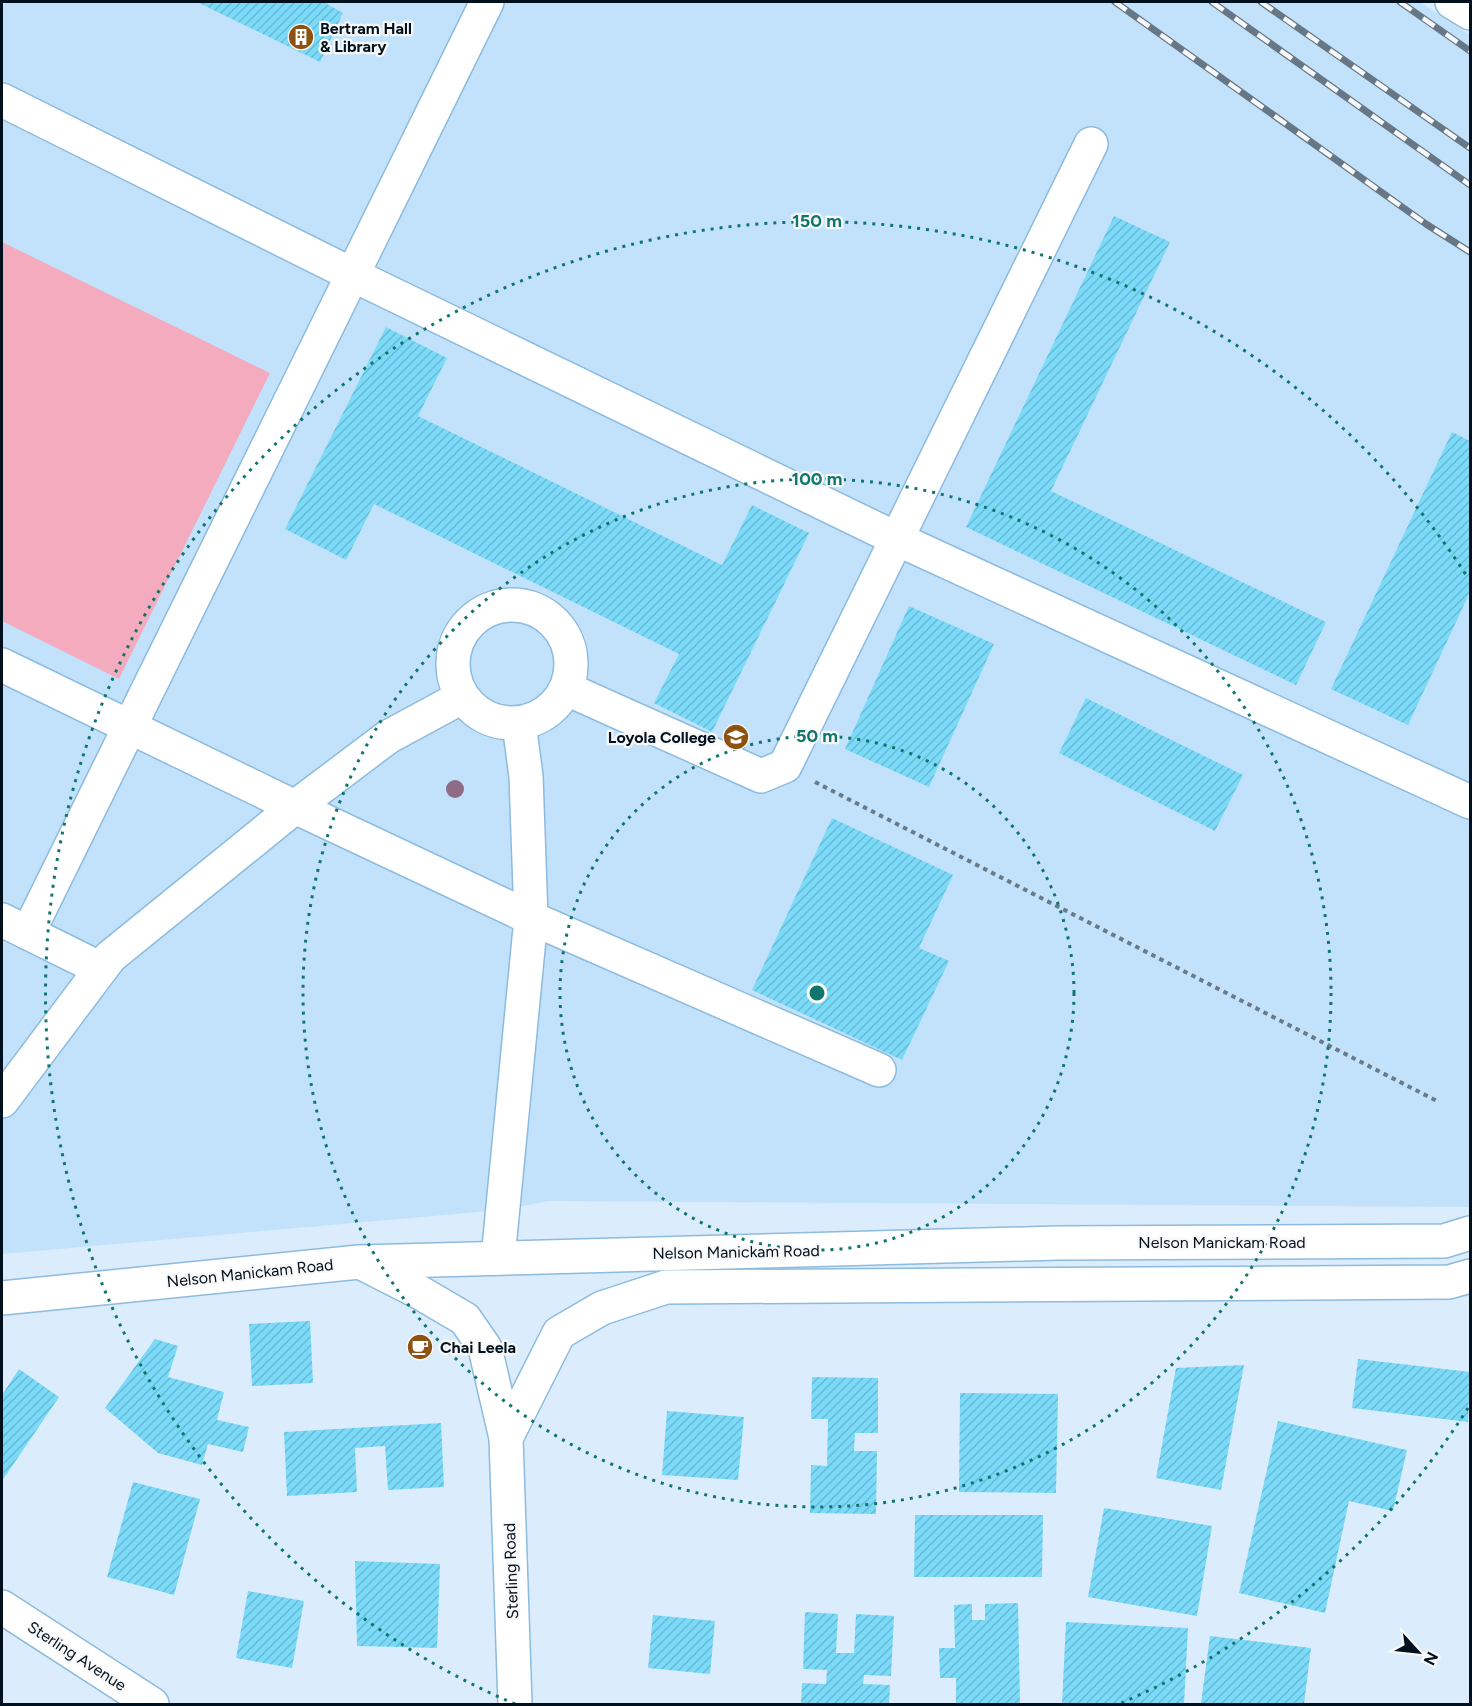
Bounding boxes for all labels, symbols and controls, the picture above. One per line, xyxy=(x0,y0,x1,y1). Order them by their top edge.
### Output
place label: Bertram Hall & Library xyxy=(320,19,412,56)
building icon: Bertram Hall & Library xyxy=(286,22,316,52)
text: 150 m xyxy=(792,210,842,232)
text: 100 m xyxy=(792,468,842,490)
school or university icon: Loyola College xyxy=(721,722,751,752)
text: 50 m xyxy=(796,725,838,747)
place label: Loyola College xyxy=(608,728,716,747)
centre of rings xyxy=(807,983,827,1003)
street label: Nelson Manickam Road xyxy=(1138,1233,1306,1252)
street label: Nelson Manickam Road xyxy=(652,1241,820,1263)
street label: Nelson Manickam Road xyxy=(166,1255,334,1291)
cafe icon: Chai Leela xyxy=(405,1332,435,1362)
place label: Chai Leela xyxy=(440,1338,516,1357)
street label: Sterling Road xyxy=(500,1523,522,1619)
street label: Sterling Avenue xyxy=(24,1617,130,1695)
north arrow xyxy=(1388,1622,1448,1682)
text: N xyxy=(1420,1649,1442,1668)

